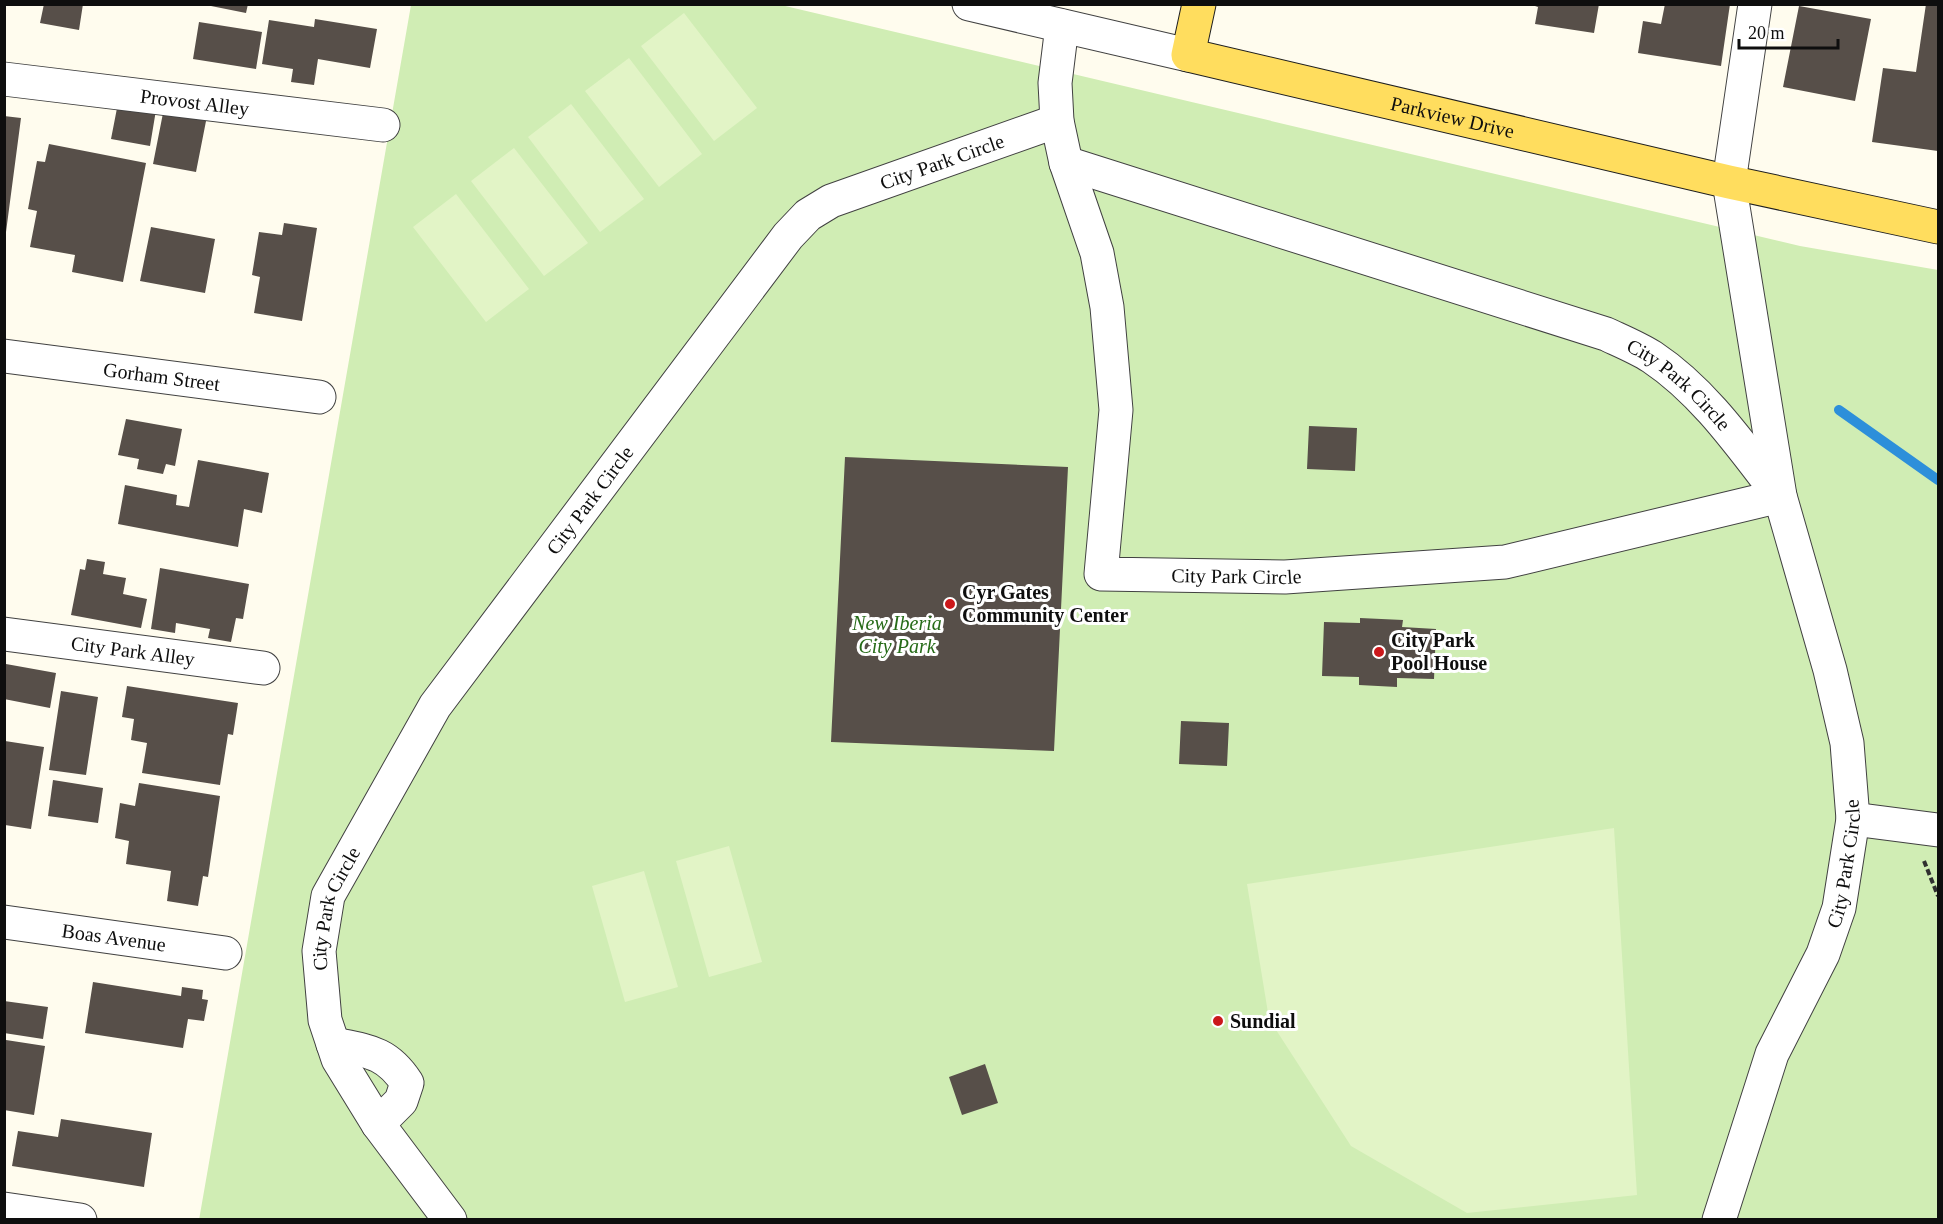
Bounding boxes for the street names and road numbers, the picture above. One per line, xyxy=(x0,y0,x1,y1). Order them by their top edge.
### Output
street label: Provost Alley xyxy=(139,85,250,121)
street label: Parkview Drive xyxy=(1389,92,1517,142)
street label: City Park Circle xyxy=(877,130,1007,194)
street label: City Park Circle xyxy=(1623,334,1735,435)
street label: Gorham Street xyxy=(102,358,222,395)
street label: City Park Circle xyxy=(542,441,638,559)
street label: City Park Circle xyxy=(1171,564,1302,588)
street label: City Park Alley xyxy=(70,632,196,671)
street label: City Park Circle xyxy=(1822,798,1864,931)
street label: City Park Circle xyxy=(308,843,364,972)
street label: Boas Avenue xyxy=(61,919,167,956)

